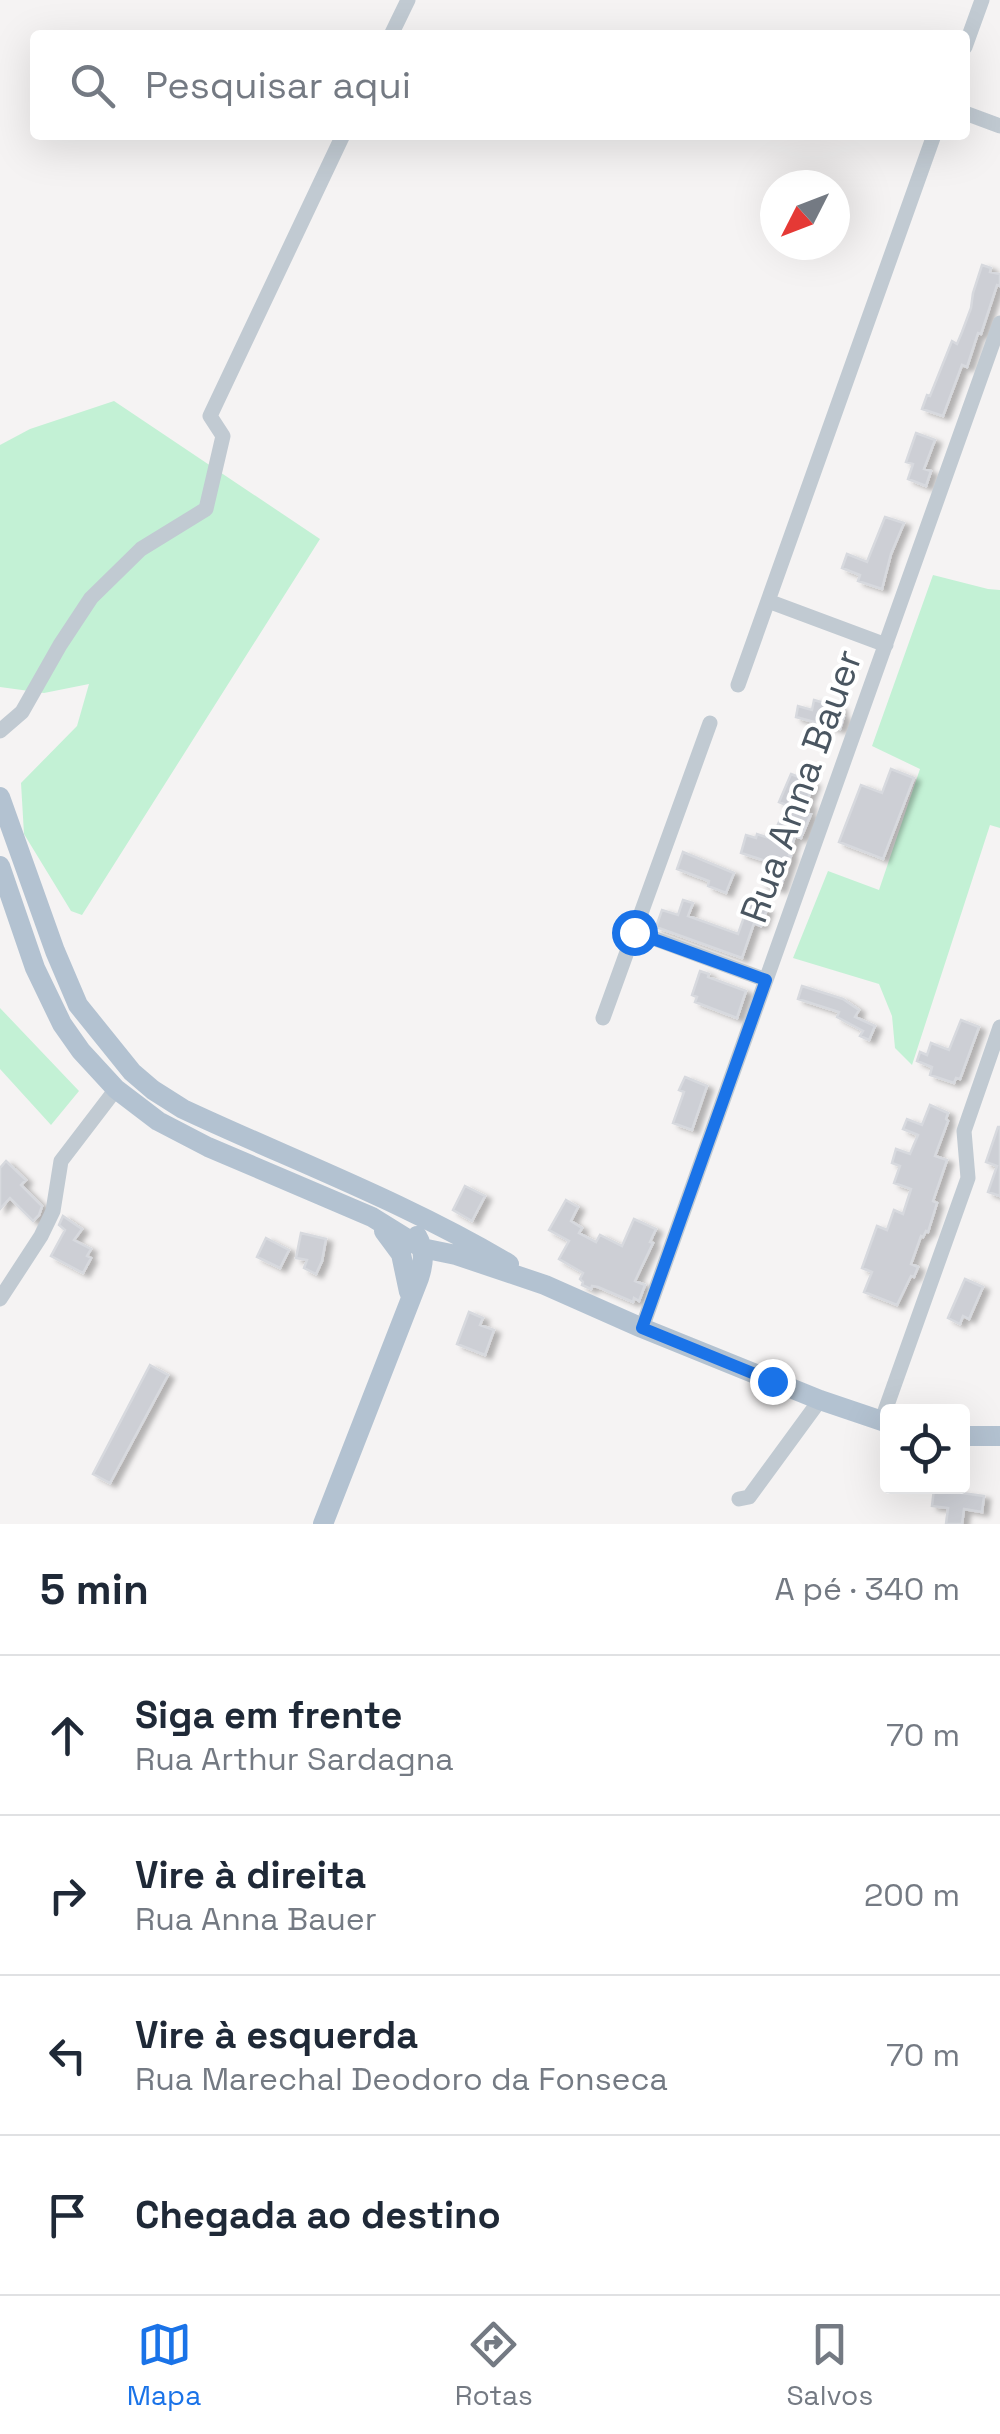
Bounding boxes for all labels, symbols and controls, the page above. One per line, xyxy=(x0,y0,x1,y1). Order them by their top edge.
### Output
search box xyxy=(30,30,970,140)
icon: search xyxy=(65,58,120,113)
text: Pesquisar aqui xyxy=(145,61,411,109)
north arrow xyxy=(760,170,850,260)
street label: Rua Anna Bauer xyxy=(729,643,873,929)
route start xyxy=(612,910,658,956)
route end xyxy=(750,1359,796,1405)
map controls xyxy=(880,1404,970,1494)
button: locate xyxy=(880,1404,970,1494)
text: 5 min xyxy=(40,1563,149,1616)
text: A pé · 340 m xyxy=(774,1569,960,1609)
text: Siga em frente xyxy=(135,1691,402,1739)
icon: ahead xyxy=(40,1708,95,1763)
text: 70 m xyxy=(886,1715,960,1755)
text: Rua Arthur Sardagna xyxy=(135,1739,454,1779)
text: Vire à direita xyxy=(135,1851,366,1899)
icon: right xyxy=(40,1868,95,1923)
text: 200 m xyxy=(864,1875,960,1915)
text: Rua Anna Bauer xyxy=(135,1899,377,1939)
text: Vire à esquerda xyxy=(135,2011,418,2059)
icon: left xyxy=(40,2028,95,2083)
text: 70 m xyxy=(886,2035,960,2075)
text: Rua Marechal Deodoro da Fonseca xyxy=(135,2059,668,2099)
icon: arrive xyxy=(40,2188,95,2243)
text: Chegada ao destino xyxy=(135,2191,501,2239)
tab: Mapa xyxy=(127,2317,201,2413)
tab: Rotas xyxy=(455,2317,533,2413)
tab: Salvos xyxy=(786,2317,873,2413)

